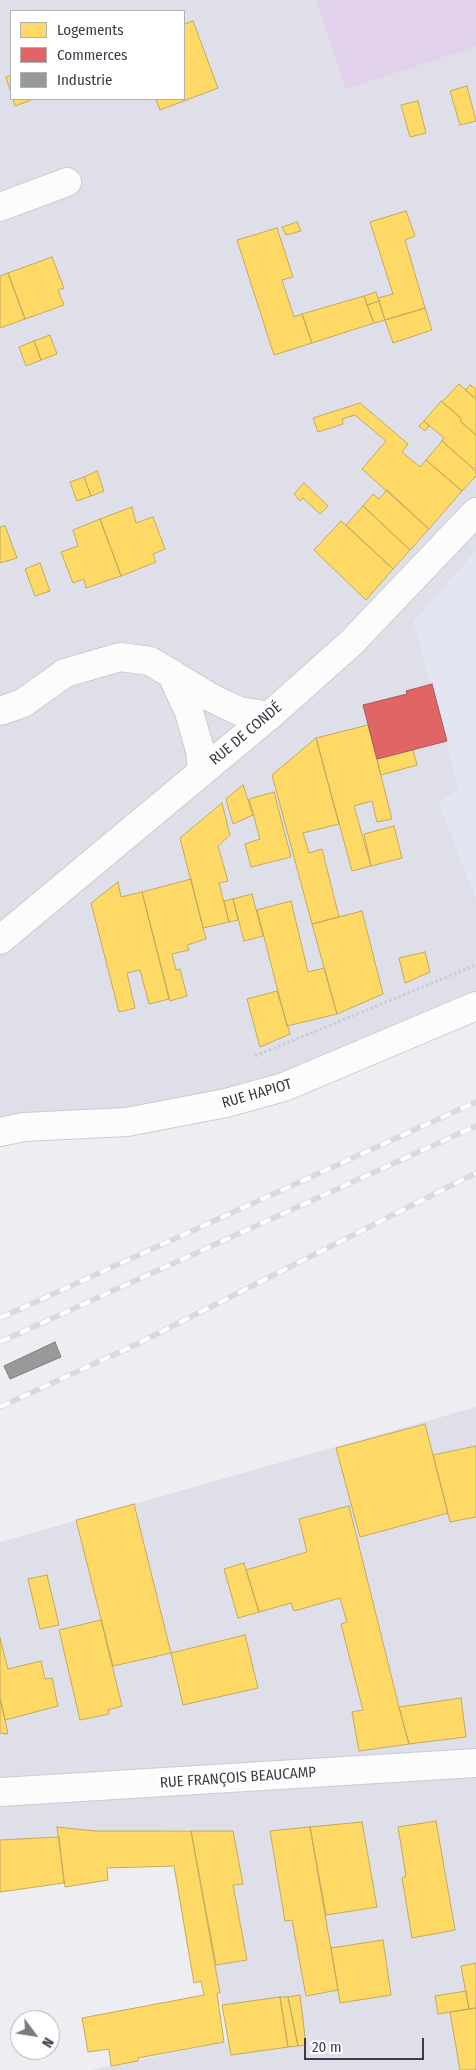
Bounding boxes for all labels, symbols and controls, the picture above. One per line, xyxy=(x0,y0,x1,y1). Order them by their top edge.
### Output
legend xyxy=(10,10,185,100)
text: Logements xyxy=(57,21,124,39)
text: Commerces xyxy=(57,46,127,64)
text: Industrie xyxy=(57,71,112,89)
street label: RUE DE CONDÉ xyxy=(206,699,286,769)
street label: RUE HAPIOT xyxy=(220,1075,294,1113)
street label: RUE FRANÇOIS BEAUCAMP xyxy=(159,1764,317,1792)
north arrow xyxy=(10,2010,60,2060)
scale bar xyxy=(306,2028,426,2060)
text: N xyxy=(38,2034,57,2050)
text: 20 m xyxy=(312,2038,342,2056)

